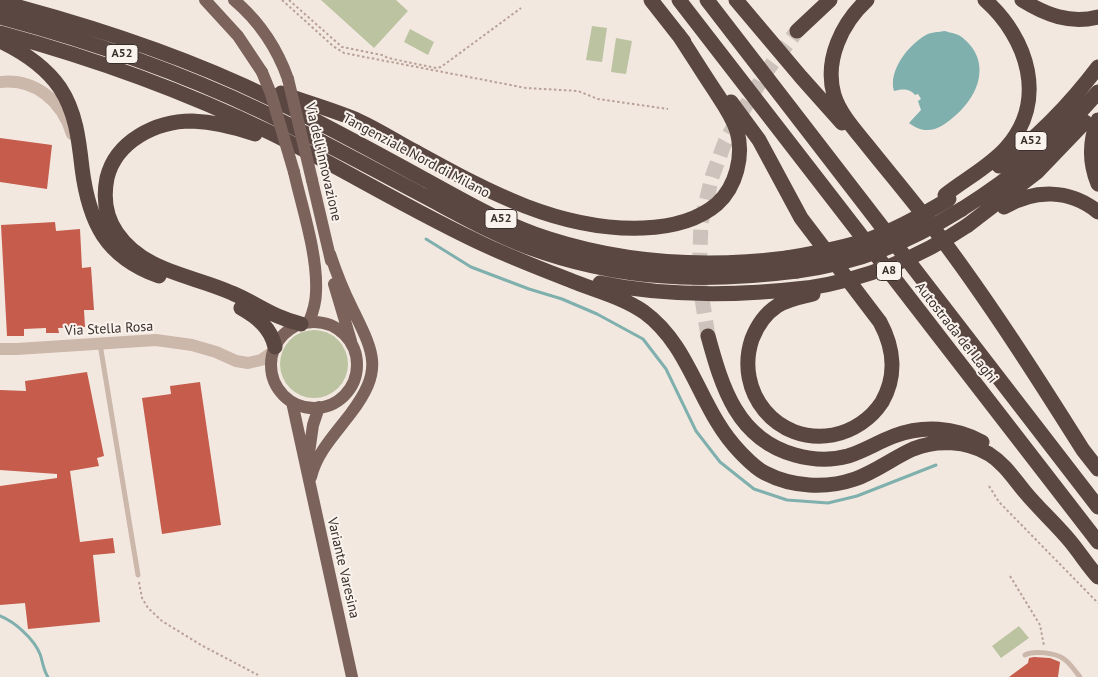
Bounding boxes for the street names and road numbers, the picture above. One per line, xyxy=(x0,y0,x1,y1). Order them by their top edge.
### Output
road number: A52 xyxy=(106,44,138,64)
street label: Via dell'Innovazione xyxy=(301,101,345,223)
street label: Tangenziale Nord di Milano xyxy=(340,110,492,202)
road number: A52 xyxy=(1015,132,1047,150)
road number: A52 xyxy=(485,210,517,228)
road number: A8 xyxy=(876,262,902,280)
street label: Autostrada dei Laghi xyxy=(911,279,1001,387)
street label: Via Stella Rosa xyxy=(64,318,154,340)
street label: Variante Varesina xyxy=(323,516,363,620)

